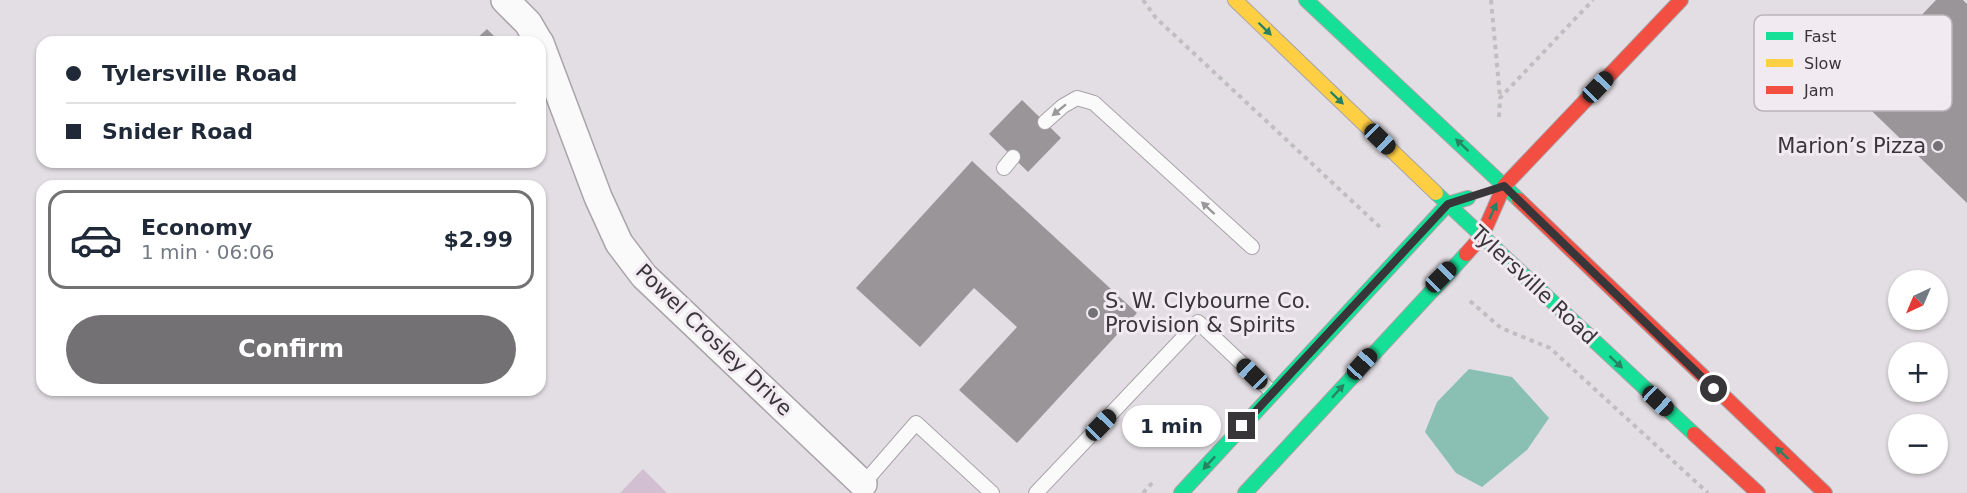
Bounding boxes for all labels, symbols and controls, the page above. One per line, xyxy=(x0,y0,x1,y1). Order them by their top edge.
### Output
legend xyxy=(1754,15,1952,111)
one-way arrow xyxy=(1257,21,1271,35)
text: Fast xyxy=(1804,27,1836,46)
text: Slow xyxy=(1804,54,1841,73)
text: Tylersville Road xyxy=(102,61,297,86)
car xyxy=(1579,68,1617,106)
text: Jam xyxy=(1803,81,1834,100)
one-way arrow xyxy=(1329,90,1343,104)
one-way arrow xyxy=(1051,104,1066,116)
text: Snider Road xyxy=(102,119,253,144)
car xyxy=(1361,120,1399,158)
place label: Marion’s Pizza xyxy=(1777,134,1926,158)
one-way arrow xyxy=(1455,138,1470,152)
marker: Marion’s Pizza xyxy=(1931,139,1945,153)
one-way arrow xyxy=(1201,201,1216,215)
one-way arrow xyxy=(1489,202,1498,220)
icon: car xyxy=(69,213,123,267)
text: Economy xyxy=(141,215,252,240)
street label: Tylersville Road xyxy=(1466,220,1602,349)
text: $2.99 xyxy=(443,227,513,252)
text: 1 min · 06:06 xyxy=(141,240,275,264)
car xyxy=(1422,258,1460,296)
street label: Powel Crosley Drive xyxy=(631,259,797,421)
north arrow xyxy=(1888,270,1948,330)
map controls xyxy=(1888,270,1948,474)
place label: S. W. Clybourne Co. Provision & Spirits xyxy=(1105,289,1311,337)
marker: S. W. Clybourne Co. Provision & Spirits xyxy=(1086,306,1100,320)
button: Confirm xyxy=(66,315,516,384)
button: + xyxy=(1888,342,1948,402)
car xyxy=(1343,345,1381,383)
car xyxy=(1233,355,1271,393)
one-way arrow xyxy=(1609,355,1624,369)
route start xyxy=(1700,375,1727,402)
car xyxy=(1639,382,1677,420)
one-way arrow xyxy=(1331,384,1344,399)
callout: 1 min xyxy=(1122,405,1221,447)
car xyxy=(1082,406,1120,444)
route end xyxy=(1228,412,1255,439)
text: 1 min xyxy=(1140,414,1203,438)
button: − xyxy=(1888,414,1948,474)
one-way arrow xyxy=(1775,446,1790,460)
one-way arrow xyxy=(1202,455,1216,470)

